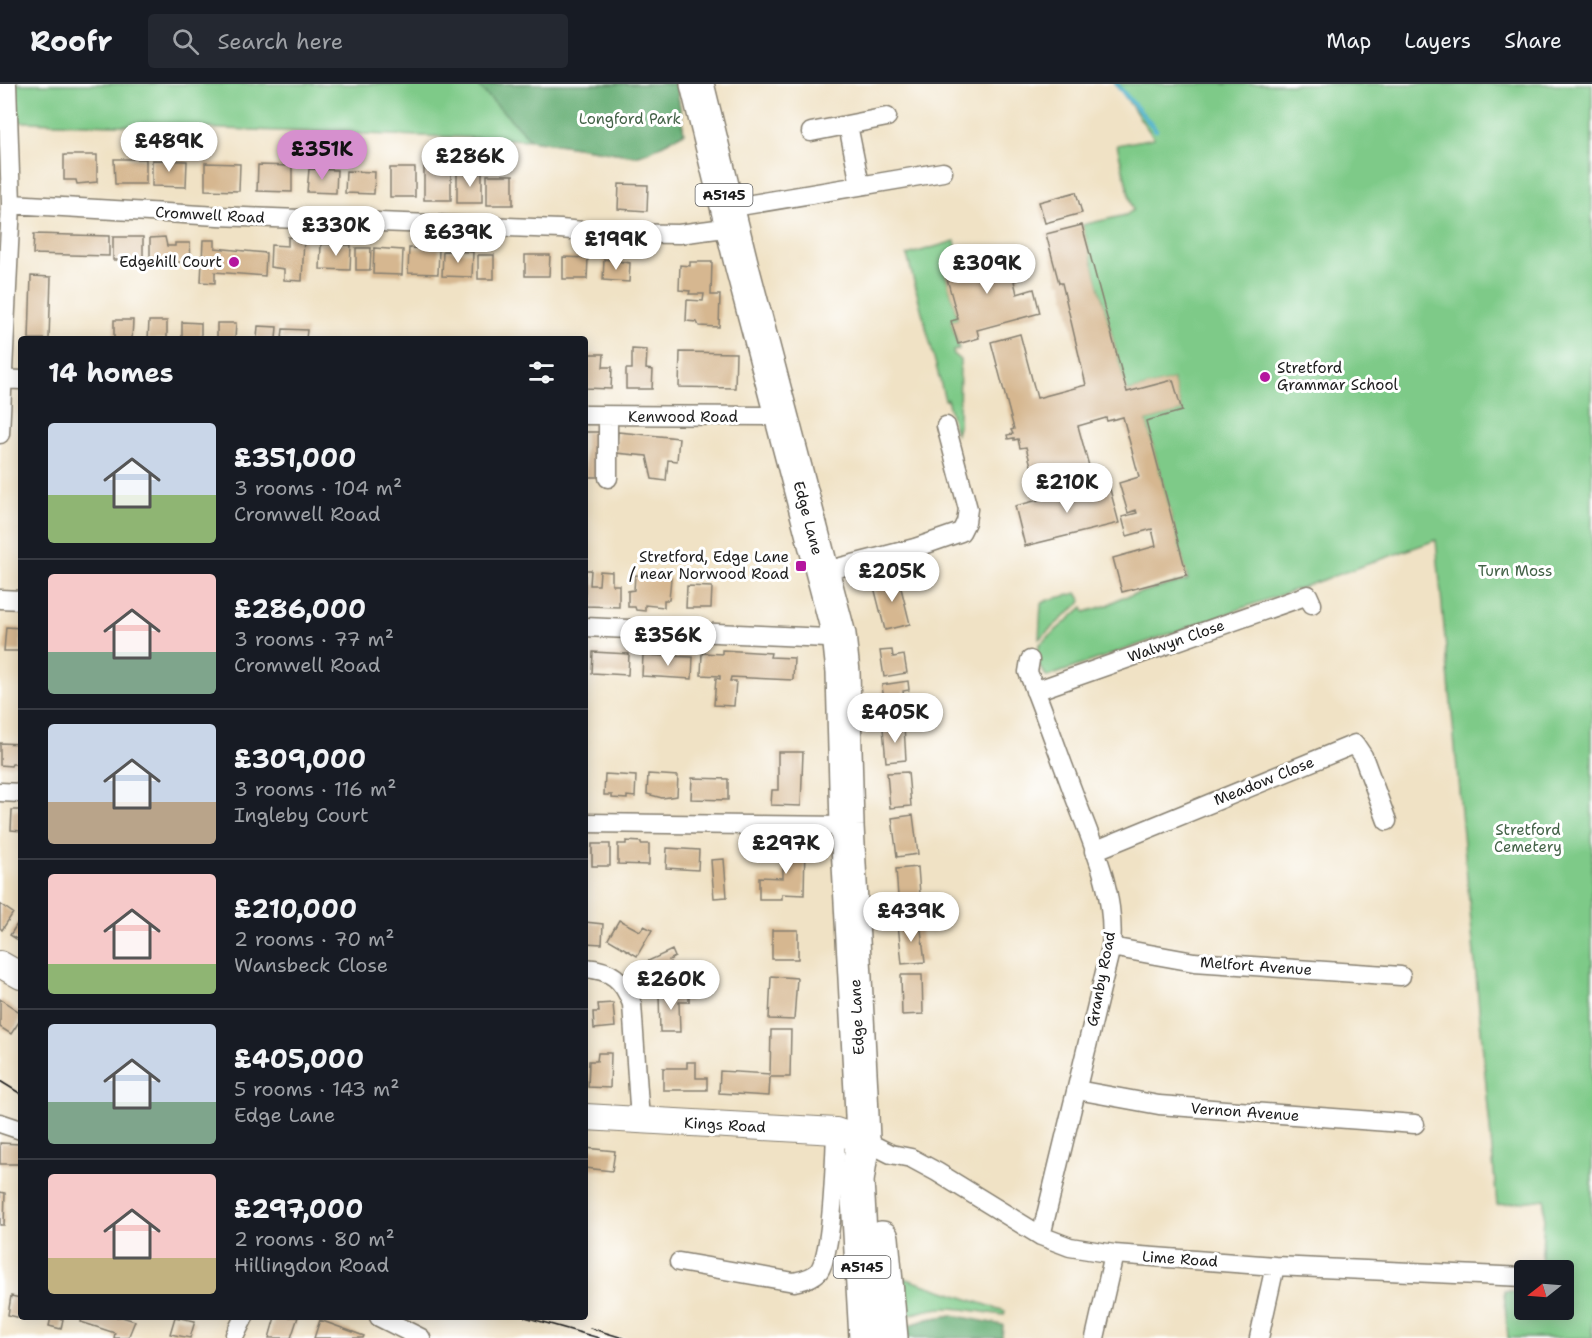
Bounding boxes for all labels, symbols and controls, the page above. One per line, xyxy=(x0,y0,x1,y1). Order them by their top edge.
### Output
search box xyxy=(148,14,568,68)
text: Roofr xyxy=(30,22,112,60)
icon: search xyxy=(169,25,202,58)
text: Search here xyxy=(217,27,343,56)
text: Map xyxy=(1326,27,1371,55)
text: Layers xyxy=(1404,27,1471,55)
text: Share xyxy=(1504,27,1562,55)
park label: Longford Park xyxy=(579,109,681,129)
pin: £489K xyxy=(127,122,211,173)
text: £489K xyxy=(135,128,203,154)
pin: £351K xyxy=(280,130,364,181)
text: £351K xyxy=(291,136,353,162)
pin: £286K xyxy=(428,137,512,188)
text: £286K xyxy=(436,143,504,169)
road number: A5145 xyxy=(696,184,752,206)
street label: Cromwell Road xyxy=(155,202,266,228)
pin: £330K xyxy=(294,206,378,257)
text: £330K xyxy=(302,212,370,238)
pin: £639K xyxy=(416,213,500,264)
text: £639K xyxy=(424,219,492,245)
pin: £199K xyxy=(574,220,658,271)
text: £199K xyxy=(585,226,647,252)
pin: £309K xyxy=(945,244,1029,295)
text: £309K xyxy=(953,250,1021,276)
place label: Edgehill Court xyxy=(119,252,222,272)
marker: Edgehill Court xyxy=(227,255,241,269)
text: 14 homes xyxy=(48,355,174,390)
icon: filters xyxy=(525,356,558,389)
place label: Stretford Grammar School xyxy=(1277,358,1399,395)
marker: Stretford Grammar School xyxy=(1258,370,1272,384)
street label: Kenwood Road xyxy=(628,407,738,427)
text: £351,000 xyxy=(234,440,356,475)
icon: home xyxy=(96,447,168,519)
pin: £210K xyxy=(1025,463,1109,514)
text: £210K xyxy=(1036,469,1098,495)
text: 3 rooms · 104 m² xyxy=(234,475,402,501)
street label: Edge Lane xyxy=(789,479,827,557)
text: Cromwell Road xyxy=(234,501,380,527)
place label: Stretford, Edge Lane / near Norwood Road xyxy=(629,547,789,584)
pin: £205K xyxy=(850,552,934,603)
text: £205K xyxy=(858,558,926,584)
marker: Stretford, Edge Lane / near Norwood Road xyxy=(794,559,808,573)
park label: Turn Moss xyxy=(1478,561,1552,581)
text: £286,000 xyxy=(234,591,366,626)
icon: home xyxy=(96,598,168,670)
street label: Walwyn Close xyxy=(1125,615,1227,667)
pin: £356K xyxy=(626,616,710,667)
text: £356K xyxy=(634,622,702,648)
text: 3 rooms · 77 m² xyxy=(234,626,394,652)
text: Cromwell Road xyxy=(234,652,380,678)
pin: £405K xyxy=(853,693,937,744)
text: £405K xyxy=(861,699,929,725)
text: £309,000 xyxy=(234,741,366,776)
icon: home xyxy=(96,748,168,820)
street label: Meadow Close xyxy=(1211,752,1317,810)
text: 3 rooms · 116 m² xyxy=(234,776,396,802)
text: Ingleby Court xyxy=(234,802,369,828)
park label: Stretford Cemetery xyxy=(1494,820,1562,857)
pin: £297K xyxy=(744,824,828,875)
text: £297K xyxy=(752,830,820,856)
text: £210,000 xyxy=(234,891,357,926)
pin: £439K xyxy=(869,892,953,943)
icon: home xyxy=(96,898,168,970)
text: £439K xyxy=(877,898,945,924)
text: 2 rooms · 70 m² xyxy=(234,926,395,952)
street label: Granby Road xyxy=(1082,929,1120,1028)
text: Wansbeck Close xyxy=(234,952,388,978)
street label: Melfort Avenue xyxy=(1199,952,1313,980)
pin: £260K xyxy=(629,960,713,1011)
text: £260K xyxy=(637,966,705,992)
street label: Edge Lane xyxy=(845,979,869,1055)
text: £405,000 xyxy=(234,1041,364,1076)
icon: home xyxy=(96,1048,168,1120)
text: 5 rooms · 143 m² xyxy=(234,1076,399,1102)
street label: Vernon Avenue xyxy=(1190,1098,1300,1126)
text: Edge Lane xyxy=(234,1102,335,1128)
street label: Kings Road xyxy=(684,1113,767,1137)
text: £297,000 xyxy=(234,1191,363,1226)
icon: home xyxy=(96,1198,168,1270)
text: 2 rooms · 80 m² xyxy=(234,1226,395,1252)
street label: Lime Road xyxy=(1141,1246,1219,1272)
text: Hillingdon Road xyxy=(234,1252,389,1278)
road number: A5145 xyxy=(834,1256,890,1278)
north arrow xyxy=(1514,1260,1574,1320)
map controls xyxy=(1514,1260,1574,1320)

